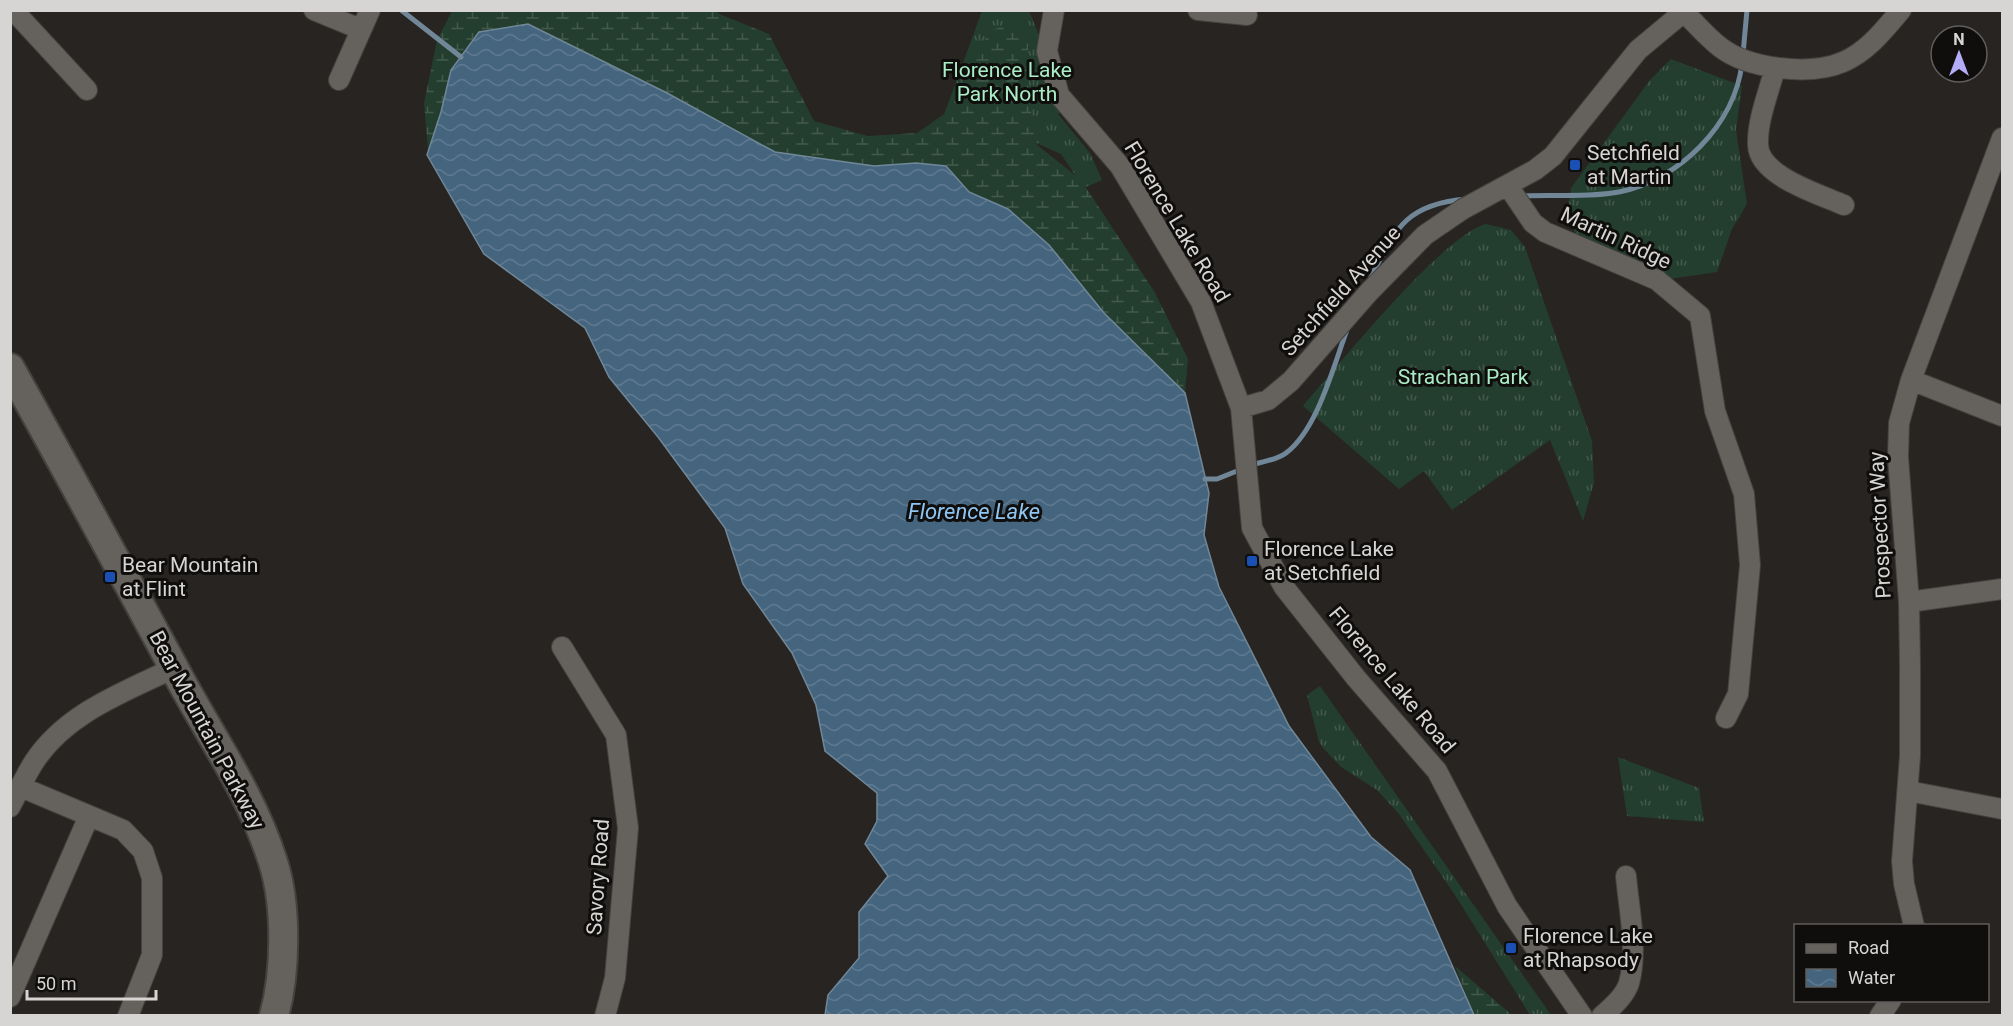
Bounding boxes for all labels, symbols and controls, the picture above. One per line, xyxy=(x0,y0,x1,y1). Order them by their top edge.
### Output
north arrow xyxy=(1929,24,1989,84)
text: N xyxy=(1953,30,1965,49)
park label: Florence Lake Park North xyxy=(942,58,1072,106)
street label: Florence Lake Road xyxy=(1119,137,1235,307)
place label: Setchfield at Martin xyxy=(1587,141,1680,189)
marker: Setchfield at Martin xyxy=(1568,158,1582,172)
street label: Martin Ridge xyxy=(1557,202,1675,274)
street label: Setchfield Avenue xyxy=(1276,221,1406,361)
park label: Strachan Park xyxy=(1398,365,1529,389)
street label: Prospector Way xyxy=(1864,451,1896,599)
water label: Florence Lake xyxy=(908,499,1040,524)
place label: Florence Lake at Setchfield xyxy=(1264,537,1394,585)
place label: Bear Mountain at Flint xyxy=(122,553,258,601)
marker: Florence Lake at Setchfield xyxy=(1245,554,1259,568)
marker: Bear Mountain at Flint xyxy=(103,570,117,584)
street label: Florence Lake Road xyxy=(1324,602,1460,758)
street label: Bear Mountain Parkway xyxy=(145,627,269,833)
street label: Savory Road xyxy=(582,818,614,936)
place label: Florence Lake at Rhapsody xyxy=(1523,924,1653,972)
legend xyxy=(1794,924,1989,1002)
text: Road xyxy=(1848,937,1889,958)
marker: Florence Lake at Rhapsody xyxy=(1504,941,1518,955)
scale bar xyxy=(27,963,156,1001)
text: Water xyxy=(1848,967,1895,988)
text: 50 m xyxy=(36,973,76,994)

